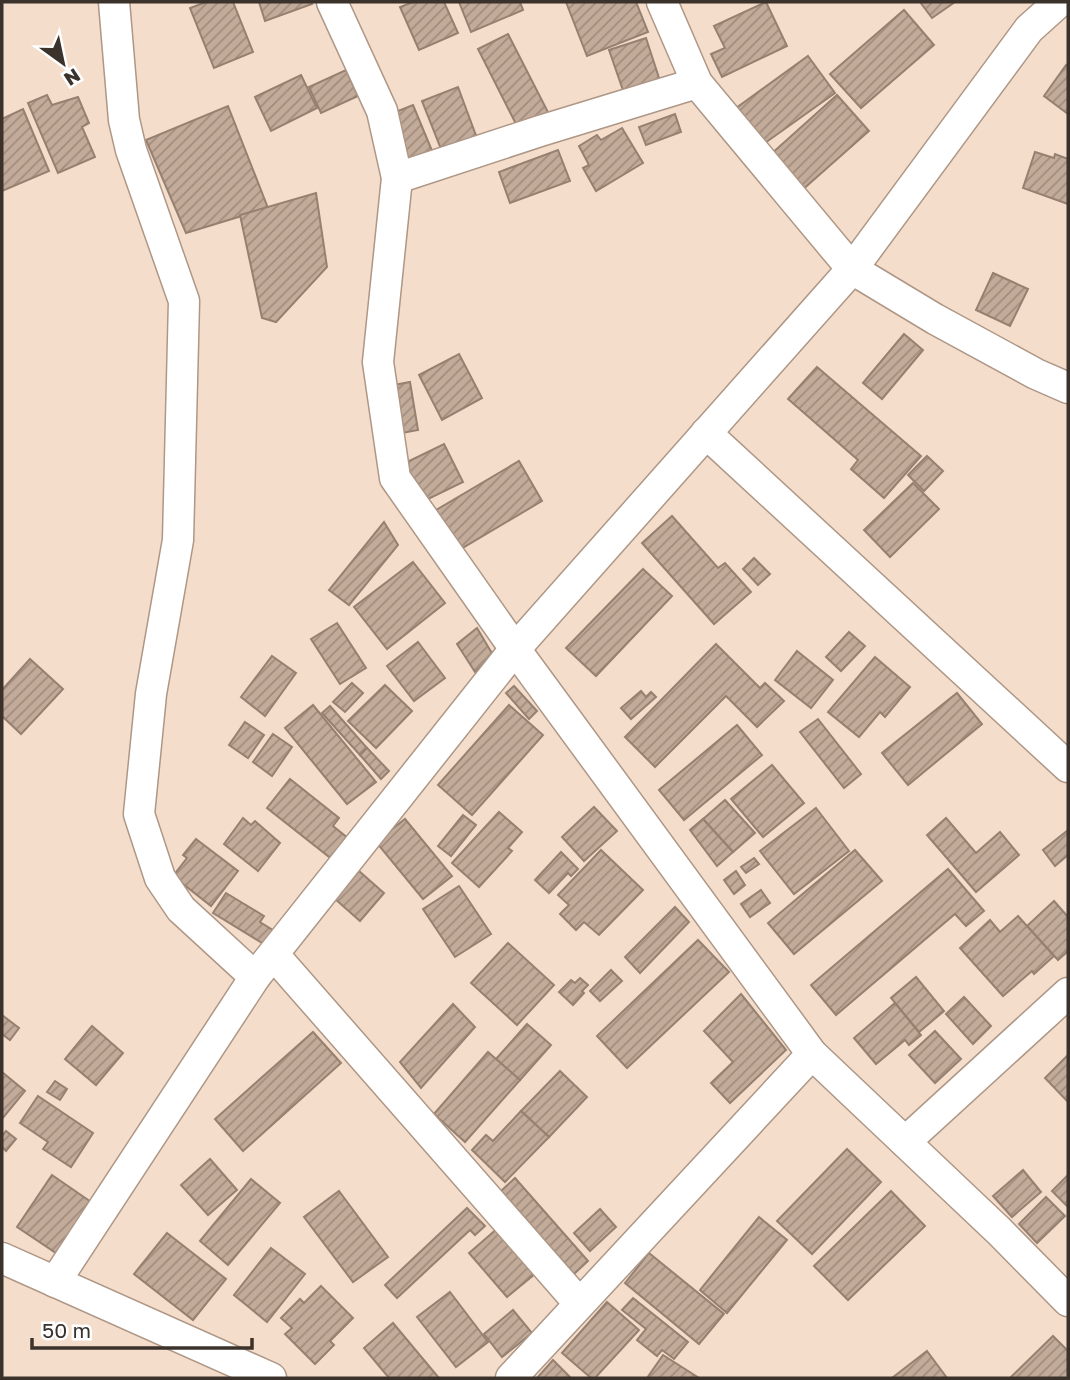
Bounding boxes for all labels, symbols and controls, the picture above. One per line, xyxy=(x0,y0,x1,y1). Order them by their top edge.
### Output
north arrow xyxy=(28,28,98,98)
text: N xyxy=(60,64,85,91)
scale bar xyxy=(32,1306,252,1350)
text: 50 m xyxy=(42,1317,91,1343)

